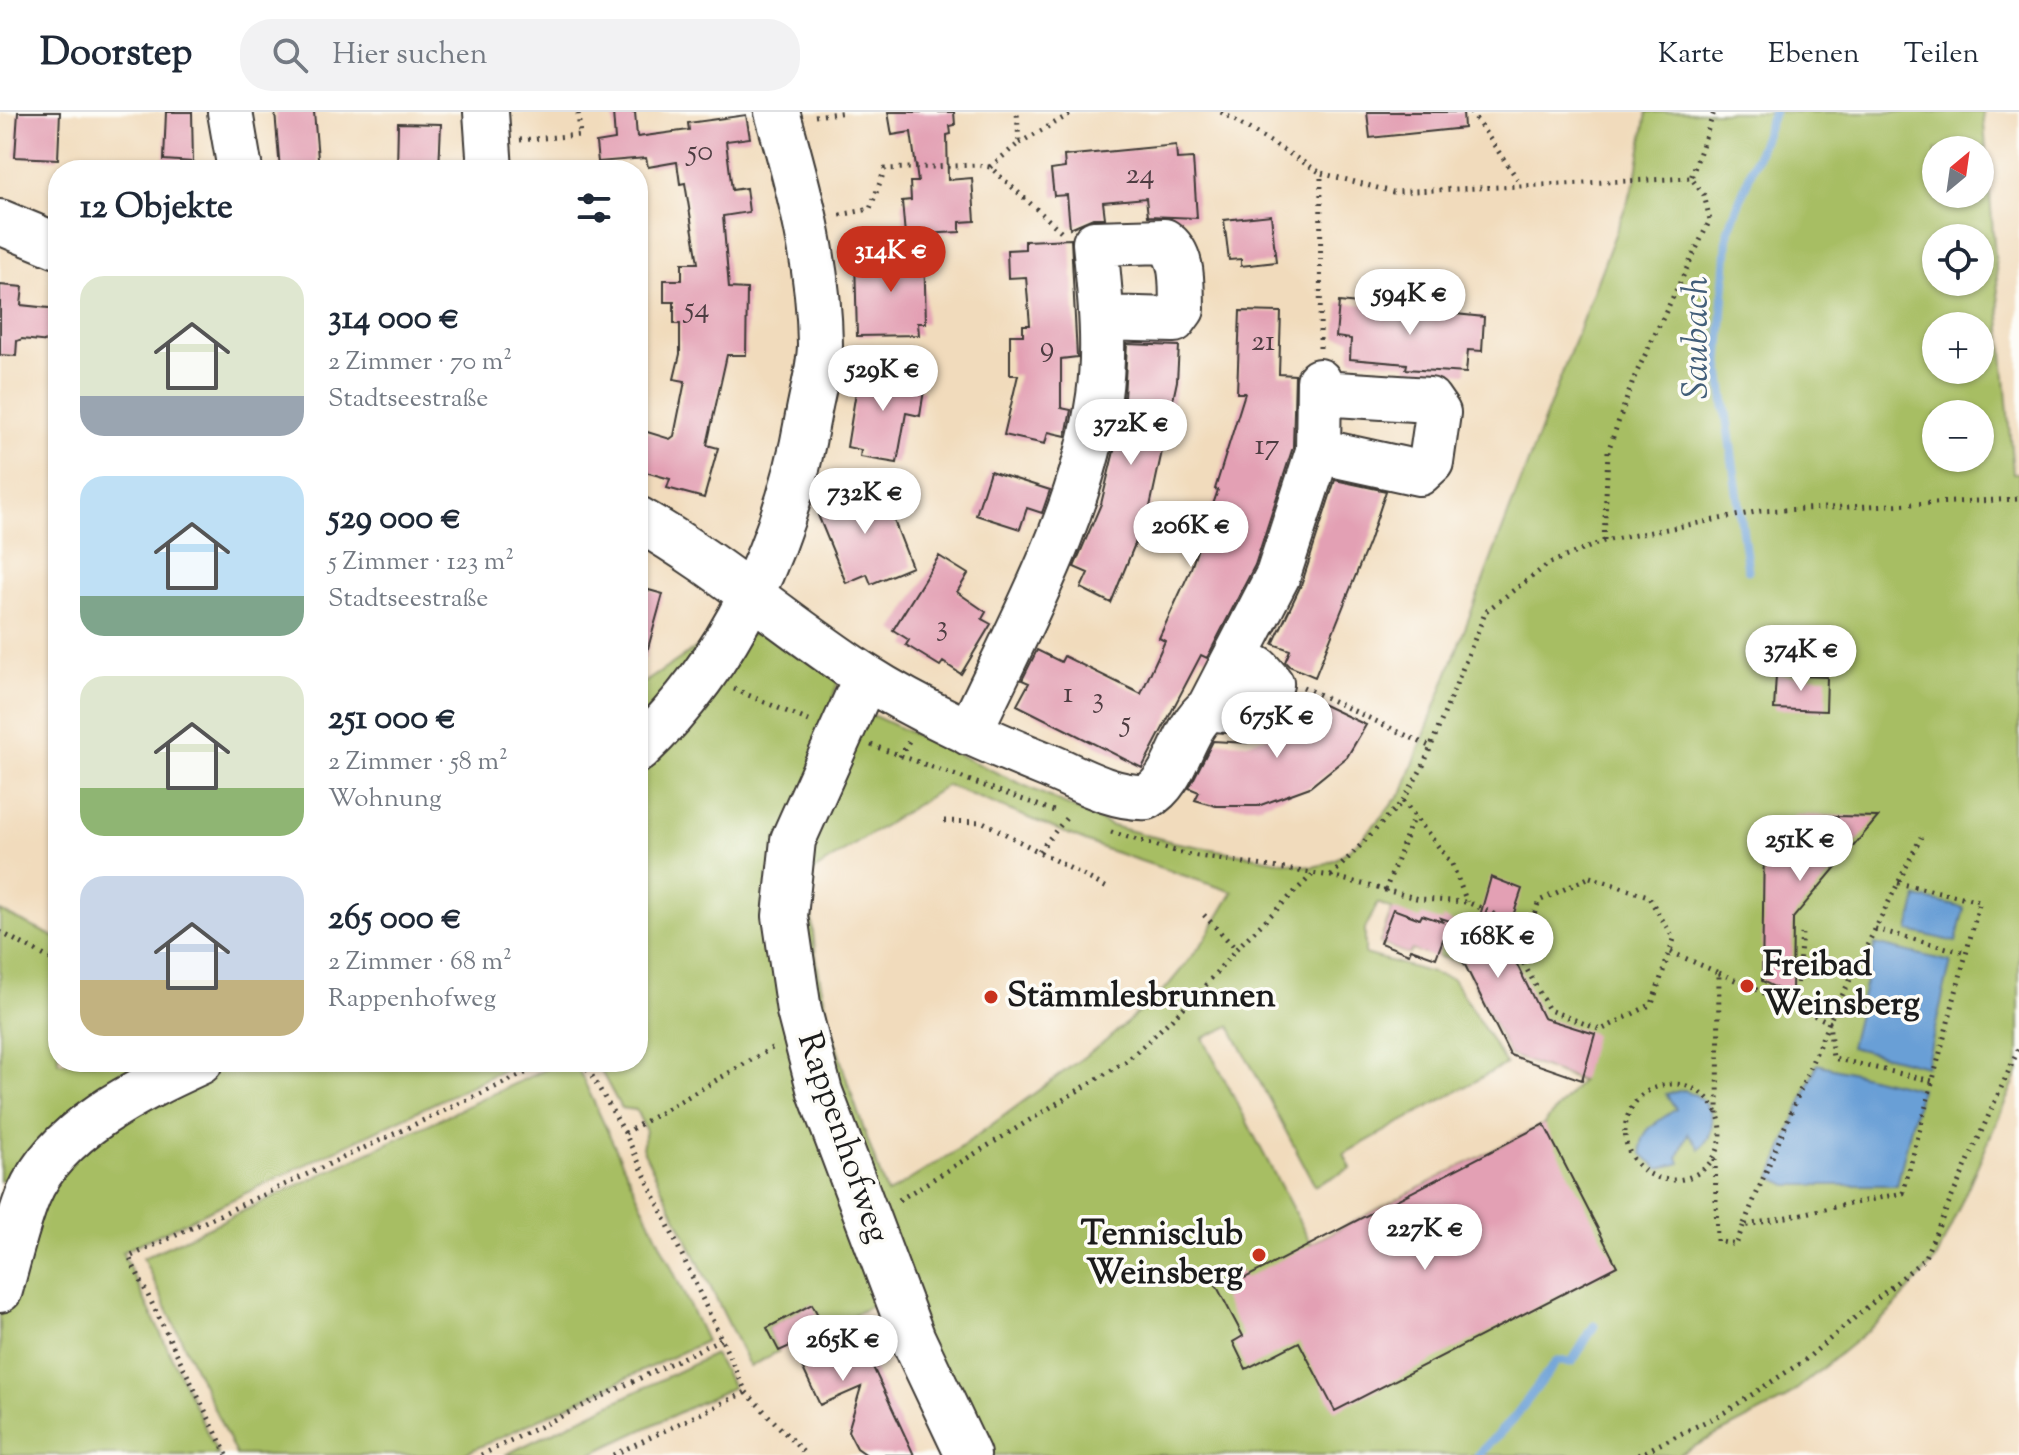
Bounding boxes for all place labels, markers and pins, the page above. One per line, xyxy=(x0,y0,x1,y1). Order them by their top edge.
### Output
pin: 314K € xyxy=(826,226,956,294)
pin: 594K € xyxy=(1345,269,1475,337)
pin: 529K € xyxy=(818,345,948,413)
pin: 372K € xyxy=(1066,399,1196,467)
pin: 732K € xyxy=(800,468,930,536)
pin: 206K € xyxy=(1126,501,1256,569)
pin: 374K € xyxy=(1736,625,1866,693)
pin: 675K € xyxy=(1212,692,1342,760)
pin: 251K € xyxy=(1735,815,1865,883)
pin: 168K € xyxy=(1433,912,1563,980)
place label: Freibad Weinsberg xyxy=(1763,942,1920,1030)
place label: Stämmlesbrunnen xyxy=(1007,973,1276,1022)
marker: Freibad Weinsberg xyxy=(1738,977,1756,995)
marker: Stämmlesbrunnen xyxy=(982,988,1000,1006)
pin: 227K € xyxy=(1360,1204,1490,1272)
place label: Tennisclub Weinsberg xyxy=(1081,1211,1243,1299)
marker: Tennisclub Weinsberg xyxy=(1250,1246,1268,1264)
pin: 265K € xyxy=(778,1315,908,1383)

